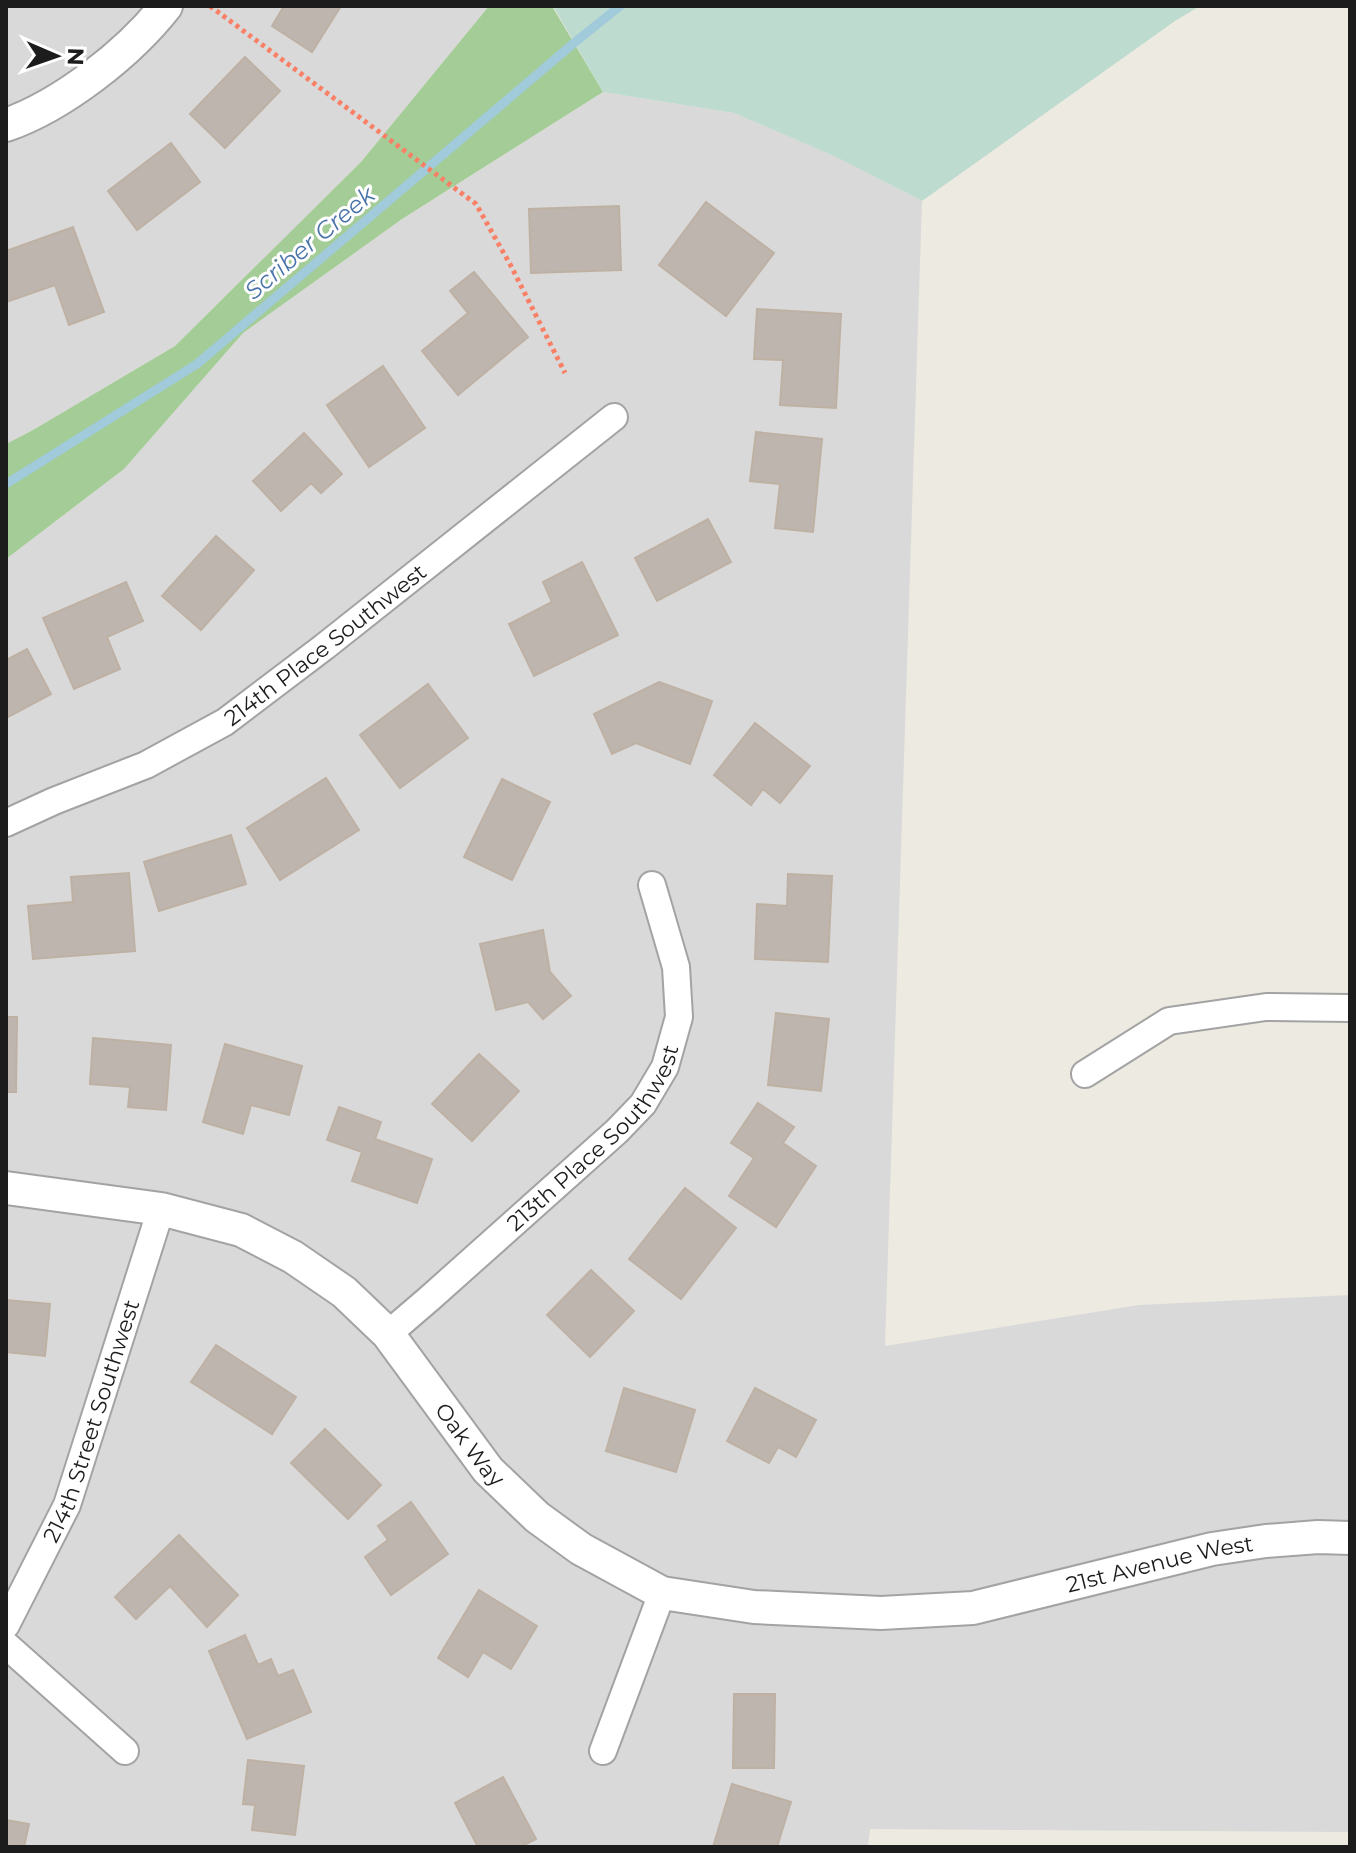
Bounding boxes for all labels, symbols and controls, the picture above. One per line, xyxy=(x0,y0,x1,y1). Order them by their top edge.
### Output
north arrow xyxy=(16,16,96,96)
text: N xyxy=(62,47,89,66)
water label: Scriber Creek xyxy=(239,179,382,305)
street label: 214th Place Southwest xyxy=(219,558,432,732)
street label: 213th Place Southwest xyxy=(502,1042,685,1237)
street label: 214th Street Southwest xyxy=(37,1296,145,1547)
street label: Oak Way xyxy=(429,1398,510,1493)
street label: 21st Avenue West xyxy=(1064,1530,1255,1598)

